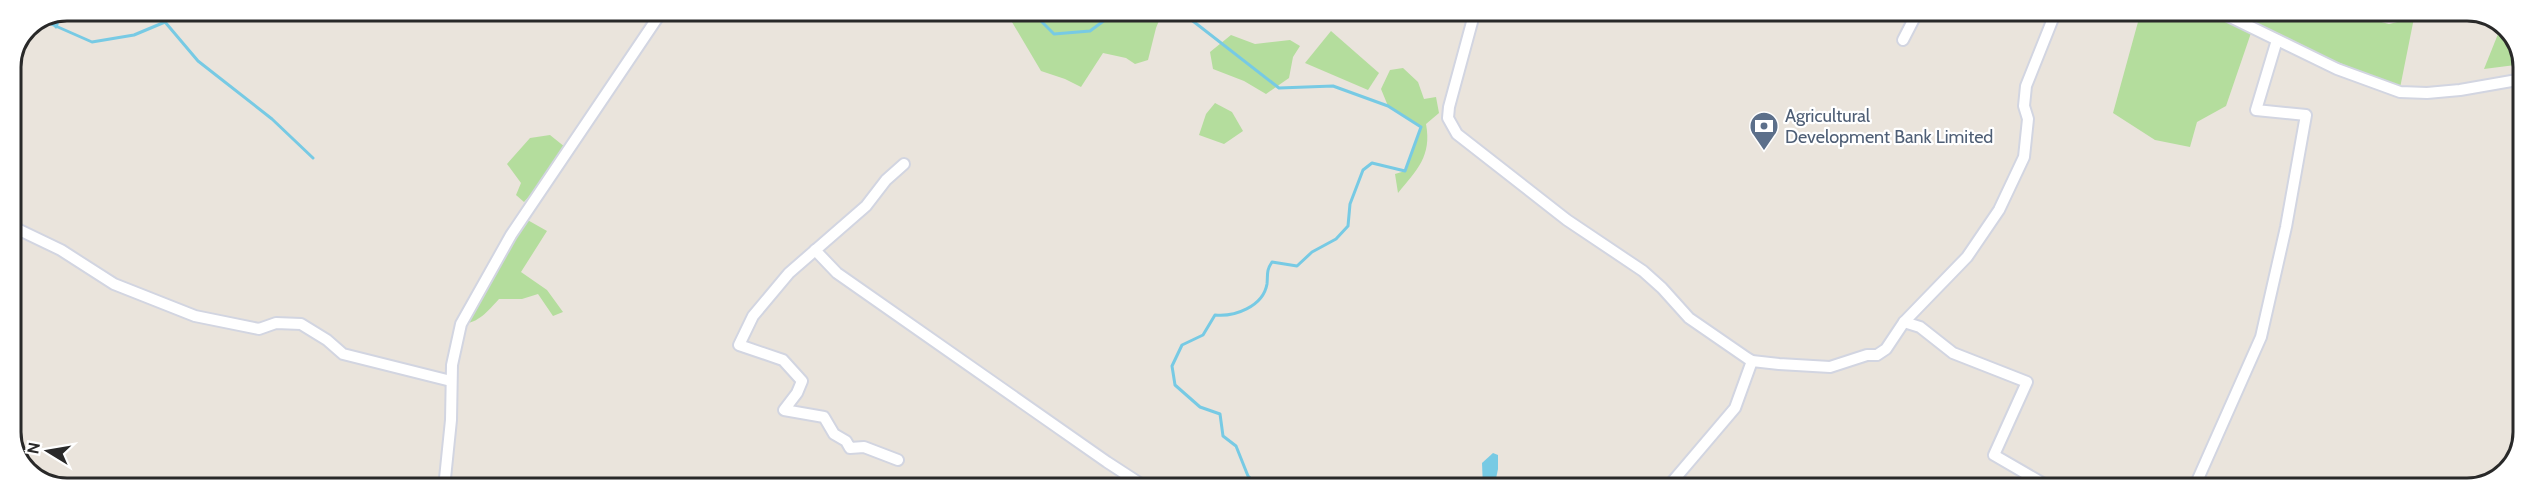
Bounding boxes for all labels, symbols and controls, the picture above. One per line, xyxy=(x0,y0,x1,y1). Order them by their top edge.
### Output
place label: Agricultural Development Bank Limited xyxy=(1785,105,1993,148)
bank icon: Agricultural Development Bank Limited xyxy=(1748,110,1780,152)
north arrow xyxy=(18,421,78,481)
text: N xyxy=(23,441,44,456)

